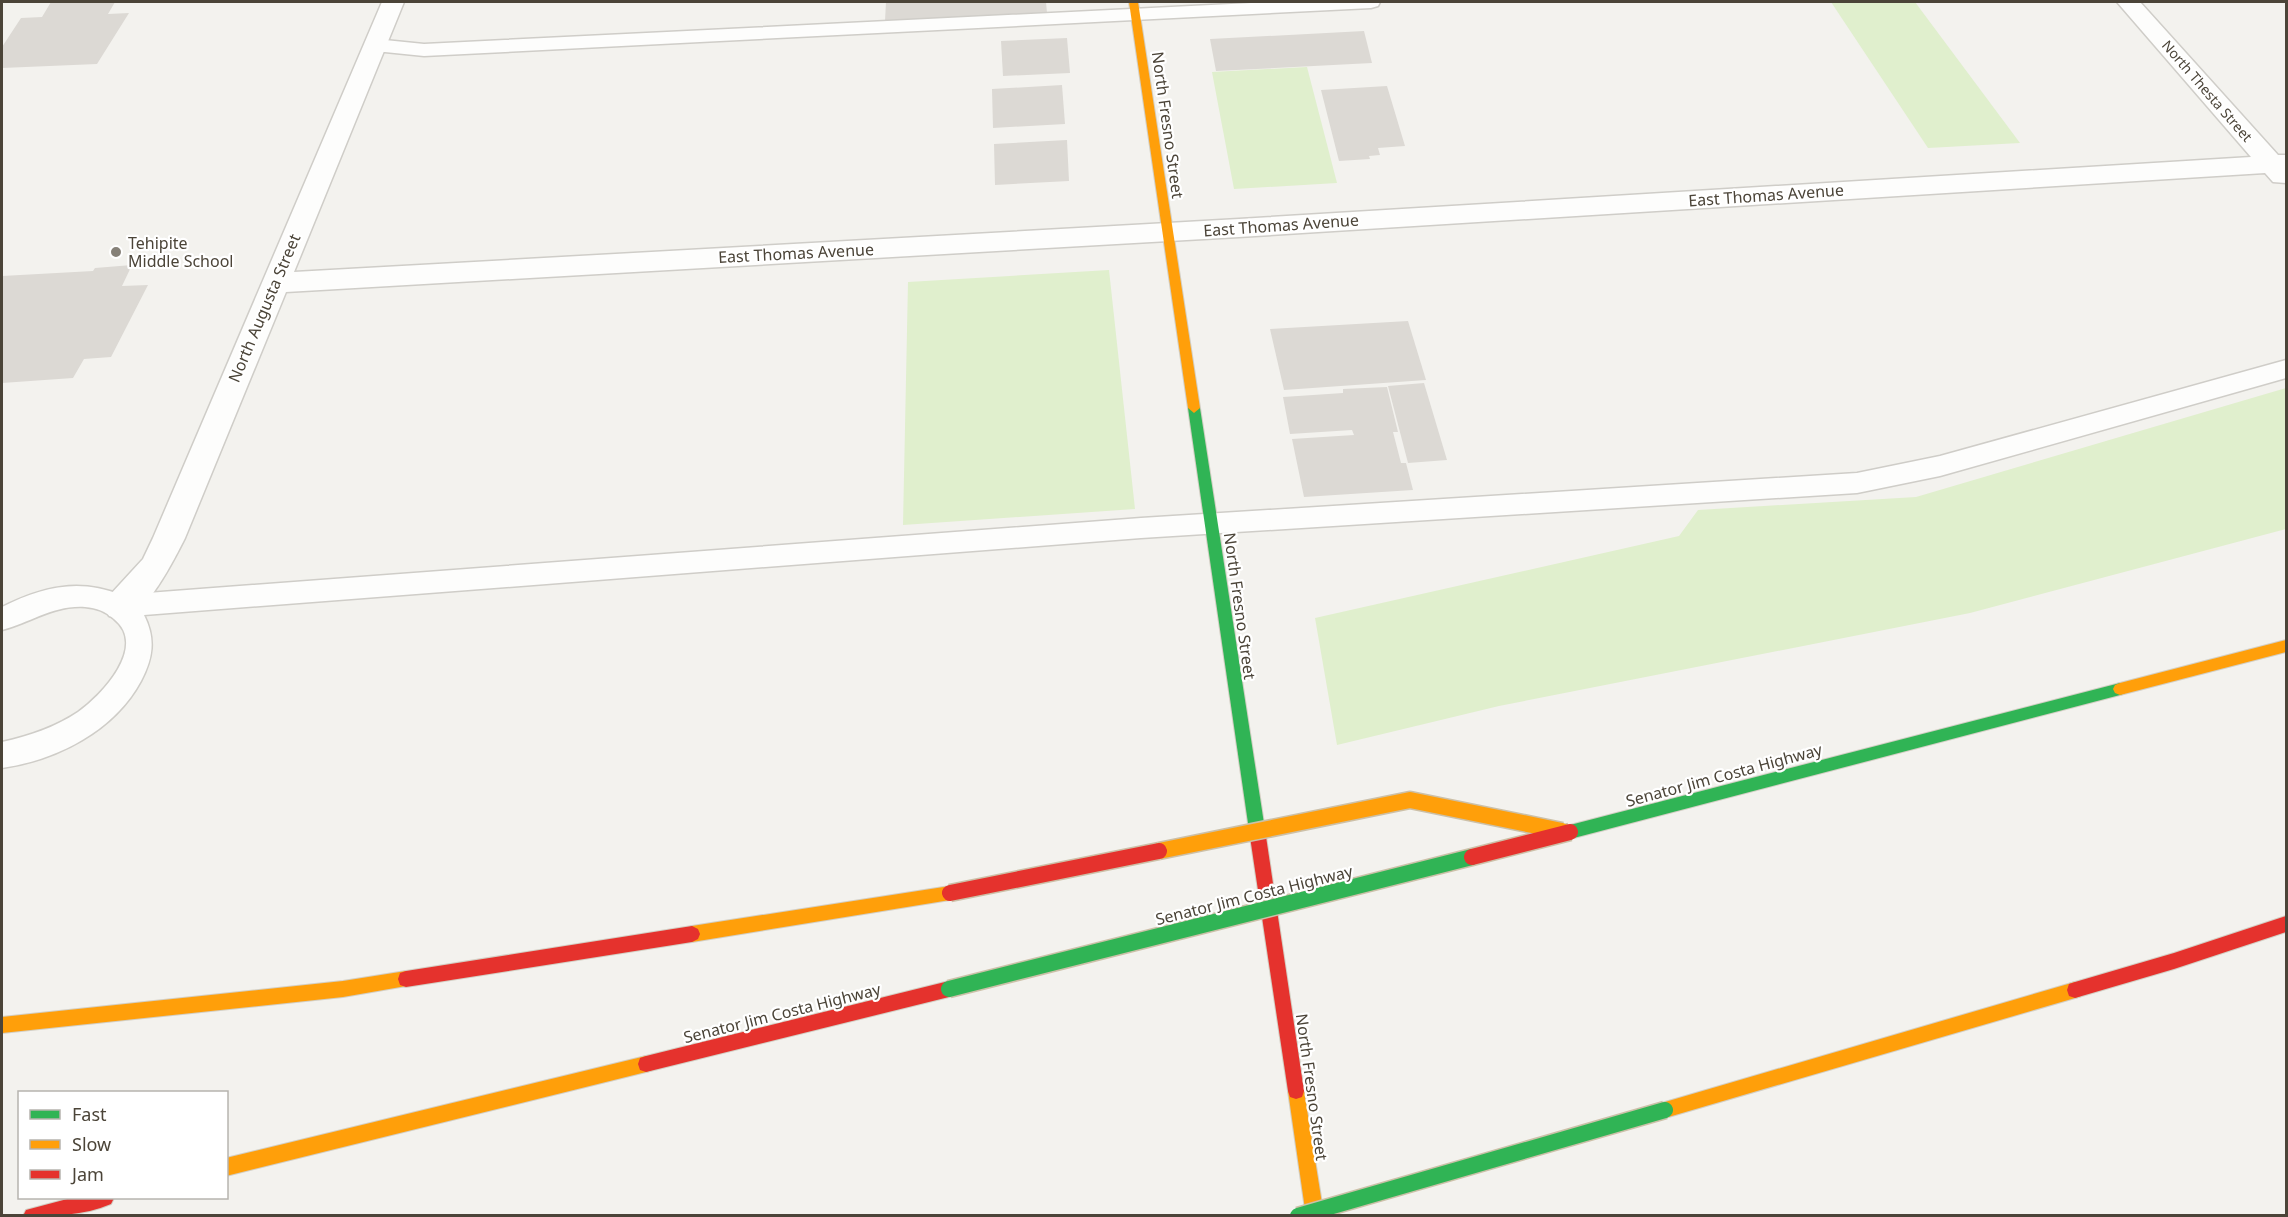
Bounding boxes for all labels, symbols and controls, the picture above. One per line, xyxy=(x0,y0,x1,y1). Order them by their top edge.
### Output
street label: North Thesta Street xyxy=(2158,36,2257,146)
street label: North Fresno Street xyxy=(1147,50,1189,200)
street label: East Thomas Avenue xyxy=(1687,179,1845,211)
street label: East Thomas Avenue xyxy=(1202,209,1360,241)
street label: North Augusta Street xyxy=(223,230,305,386)
place label: Tehipite Middle School xyxy=(128,232,233,272)
street label: East Thomas Avenue xyxy=(718,238,874,268)
marker: Tehipite Middle School xyxy=(109,245,123,259)
street label: North Fresno Street xyxy=(1219,531,1261,681)
street label: Senator Jim Costa Highway xyxy=(1623,738,1825,812)
street label: Senator Jim Costa Highway xyxy=(1153,860,1356,930)
street label: Senator Jim Costa Highway xyxy=(681,978,884,1048)
street label: North Fresno Street xyxy=(1291,1012,1333,1162)
legend xyxy=(18,1091,228,1199)
text: Fast xyxy=(72,1102,107,1126)
text: Slow xyxy=(72,1132,111,1156)
text: Jam xyxy=(70,1162,104,1186)

